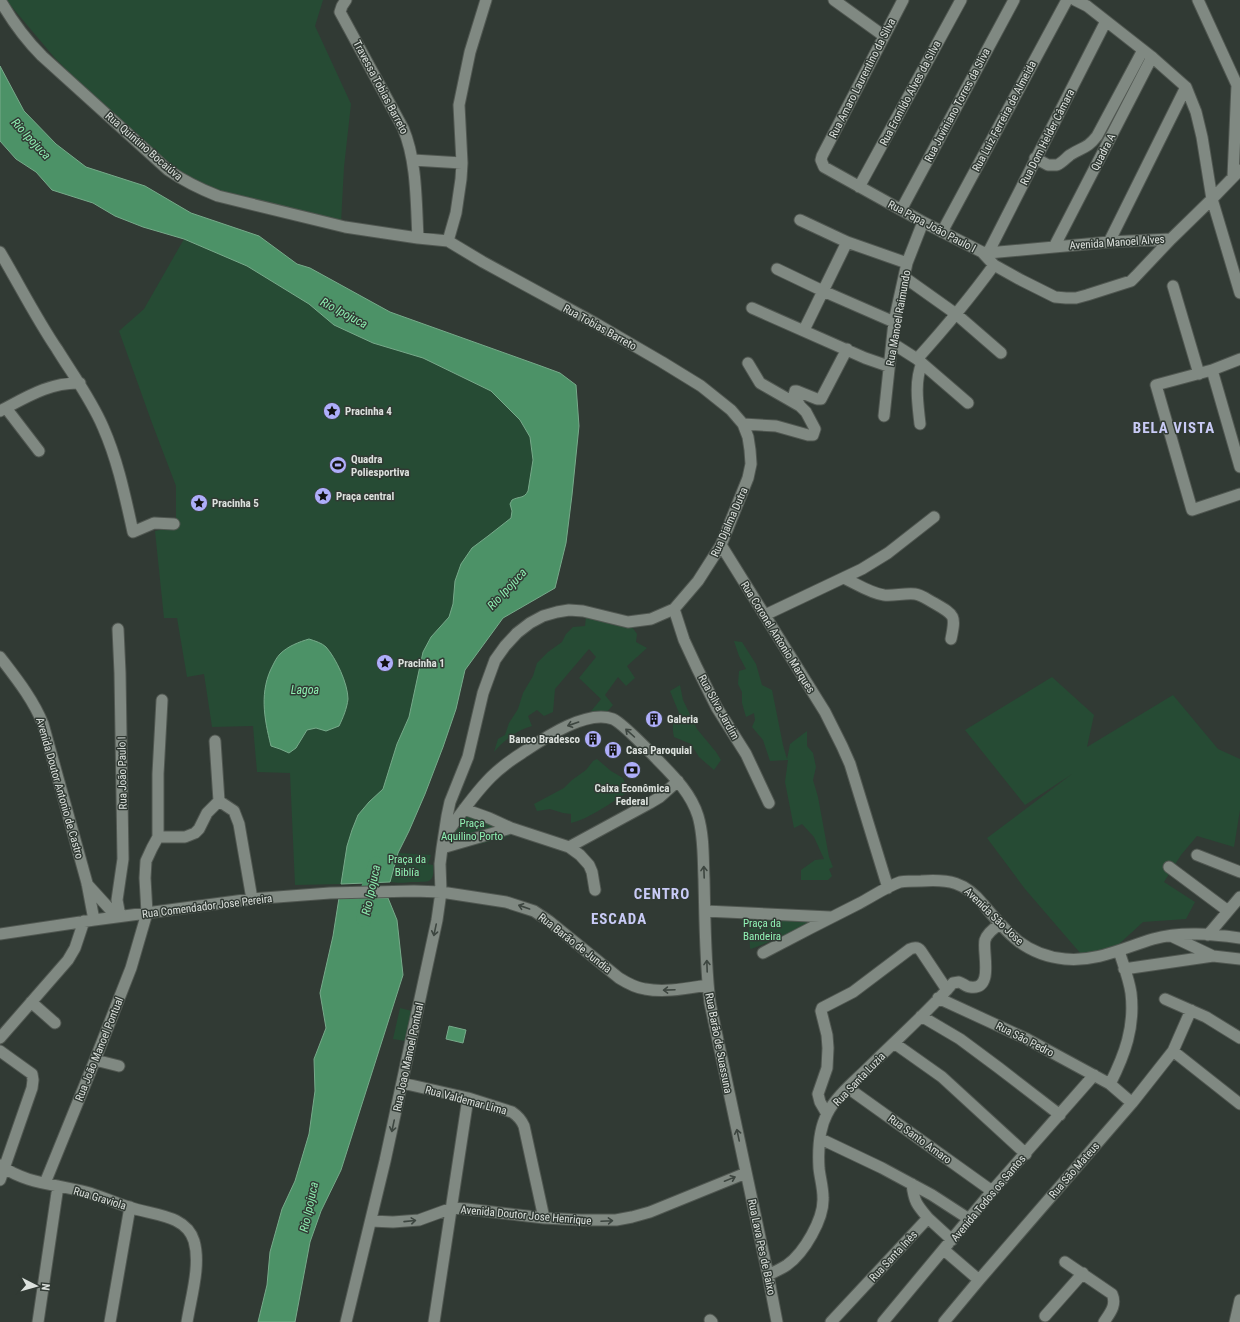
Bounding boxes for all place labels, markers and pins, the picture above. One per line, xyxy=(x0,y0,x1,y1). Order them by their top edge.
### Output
place icon: Pracinha 4 xyxy=(322,401,342,421)
place label: Pracinha 4 xyxy=(345,405,392,418)
place label: Quadra Poliesportiva xyxy=(351,453,409,479)
sports icon: Quadra Poliesportiva xyxy=(328,455,348,475)
place icon: Praça central xyxy=(313,486,333,506)
place label: Praça central xyxy=(336,490,394,503)
place icon: Pracinha 5 xyxy=(189,493,209,513)
place label: Pracinha 5 xyxy=(212,497,259,510)
place icon: Pracinha 1 xyxy=(375,653,395,673)
place label: Pracinha 1 xyxy=(398,657,445,670)
building icon: Galeria xyxy=(644,709,664,729)
place label: Galeria xyxy=(667,713,698,726)
building icon: Banco Bradesco xyxy=(583,729,603,749)
place label: Banco Bradesco xyxy=(509,733,581,746)
building icon: Casa Paroquial xyxy=(603,740,623,760)
place label: Casa Paroquial xyxy=(626,744,692,757)
bank icon: Caixa Econômica Federal xyxy=(622,760,642,780)
place label: Caixa Econômica Federal xyxy=(595,782,669,808)

